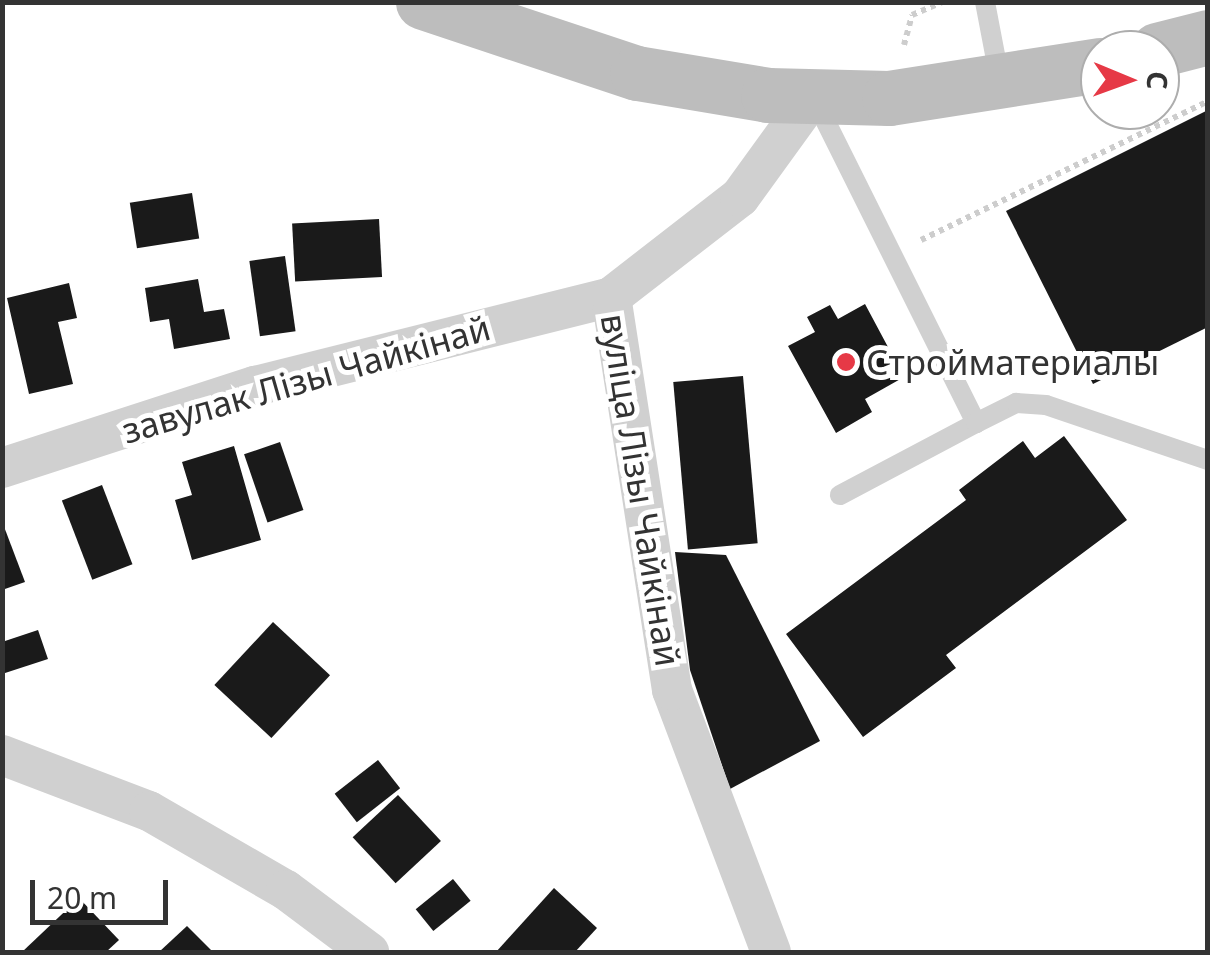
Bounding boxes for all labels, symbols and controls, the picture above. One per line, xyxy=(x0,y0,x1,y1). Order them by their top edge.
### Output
north arrow xyxy=(1080,30,1180,130)
text: С xyxy=(1139,71,1177,90)
street label: завулак Лізы Чайкінай xyxy=(117,306,495,452)
street label: вуліца Лізы Чайкінай xyxy=(592,311,690,669)
place label: Стройматериалы xyxy=(866,341,1159,383)
marker: Стройматериалы xyxy=(835,351,857,373)
scale bar xyxy=(35,860,172,922)
text: 20 m xyxy=(47,877,117,918)

